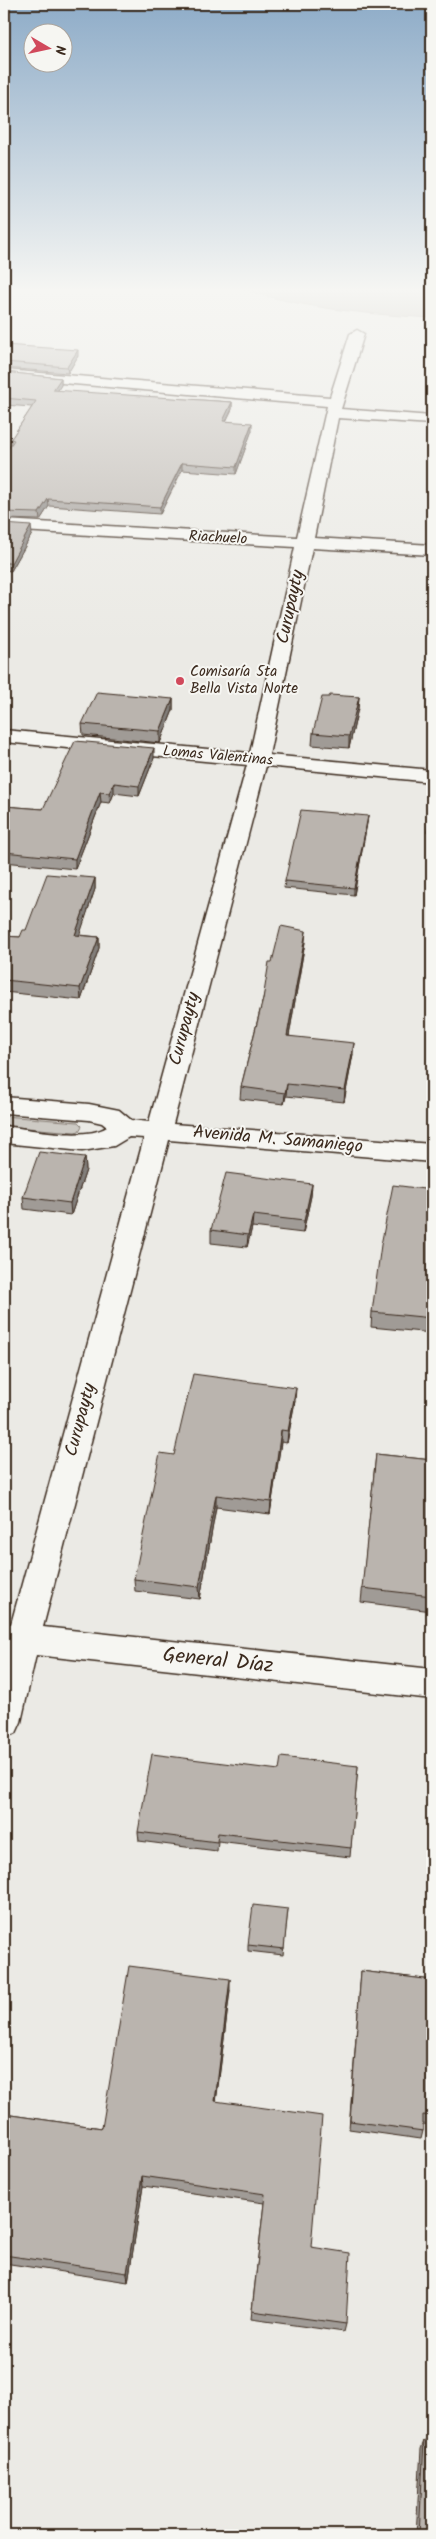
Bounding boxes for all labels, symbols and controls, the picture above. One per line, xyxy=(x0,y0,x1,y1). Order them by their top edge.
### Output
north arrow xyxy=(22,22,72,72)
text: N xyxy=(48,44,71,56)
street label: Riachuelo xyxy=(188,524,248,552)
street label: Curupayty xyxy=(269,567,313,647)
place label: Comisaría 5ta Bella Vista Norte xyxy=(190,660,298,701)
marker: Comisaría 5ta Bella Vista Norte xyxy=(174,675,186,687)
street label: Lomas Valentinas xyxy=(162,739,275,773)
street label: Curupayty xyxy=(161,989,209,1069)
street label: Avenida M. Samaniego xyxy=(192,1118,364,1162)
street label: Curupayty xyxy=(57,1380,105,1460)
street label: General Díaz xyxy=(161,1639,275,1683)

